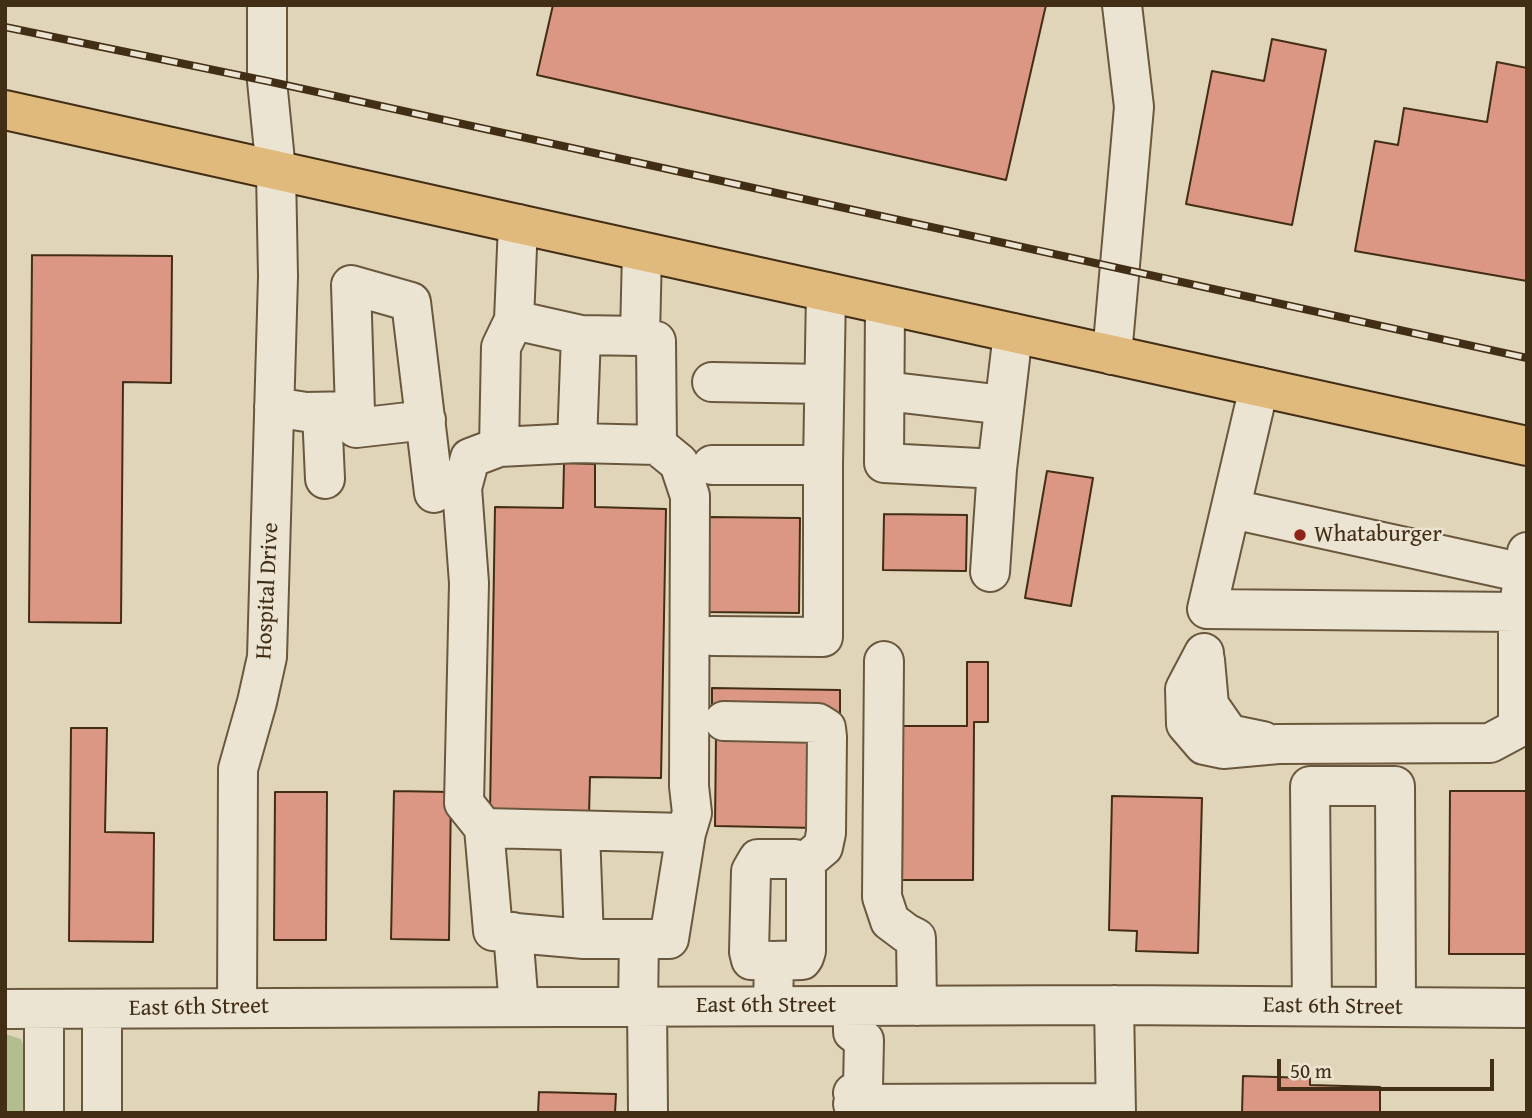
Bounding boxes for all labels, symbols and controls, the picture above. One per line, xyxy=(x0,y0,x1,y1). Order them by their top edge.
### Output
place label: Whataburger xyxy=(1314,521,1442,549)
street label: Hospital Drive xyxy=(251,522,285,660)
marker: Whataburger xyxy=(1292,527,1308,543)
street label: East 6th Street xyxy=(696,992,836,1020)
street label: East 6th Street xyxy=(1263,992,1403,1022)
street label: East 6th Street xyxy=(129,993,269,1023)
scale bar xyxy=(1280,1044,1497,1088)
text: 50 m xyxy=(1290,1055,1332,1086)

